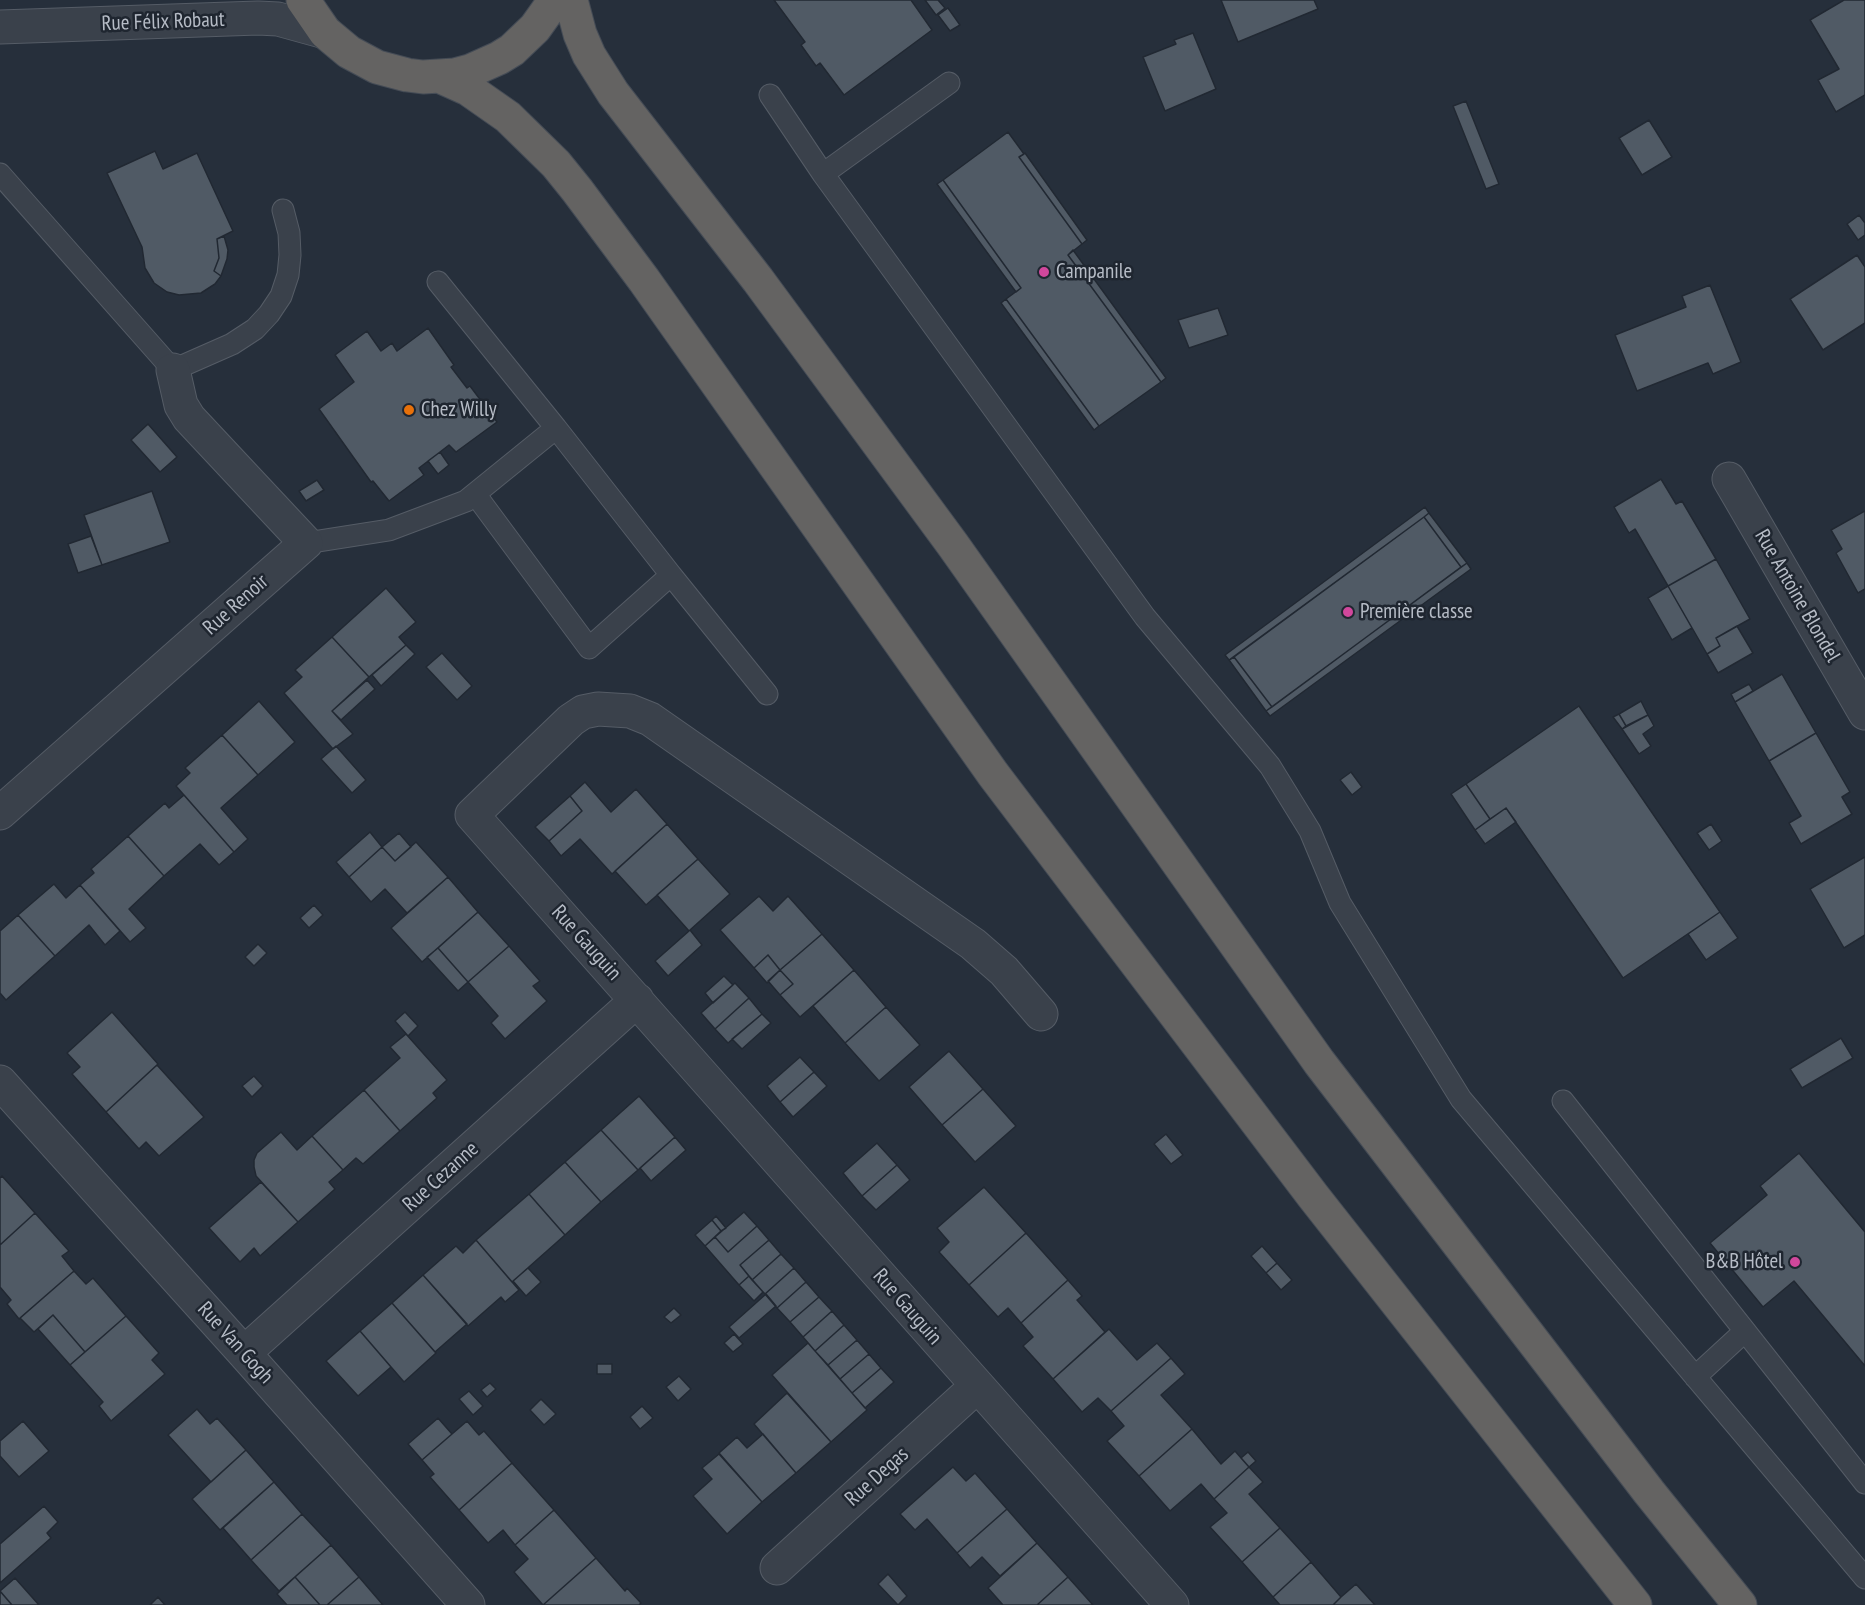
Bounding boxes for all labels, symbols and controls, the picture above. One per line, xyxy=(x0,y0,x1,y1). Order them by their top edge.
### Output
street label: Rue Félix Robaut xyxy=(101,7,225,37)
place label: Campanile xyxy=(1056,259,1132,285)
marker: Campanile xyxy=(1037,265,1051,279)
place label: Chez Willy xyxy=(421,397,497,423)
marker: Chez Willy xyxy=(402,403,416,417)
street label: Rue Antoine Blondel xyxy=(1749,525,1845,667)
street label: Rue Renoir xyxy=(198,569,274,641)
place label: Première classe xyxy=(1360,599,1473,625)
marker: Première classe xyxy=(1341,605,1355,619)
street label: Rue Gauguin xyxy=(546,900,626,986)
street label: Rue Cezanne xyxy=(398,1137,484,1217)
place label: B&B Hôtel xyxy=(1705,1249,1783,1275)
marker: B&B Hôtel xyxy=(1788,1255,1802,1269)
street label: Rue Gauguin xyxy=(867,1264,947,1350)
street label: Rue Van Gogh xyxy=(192,1297,278,1389)
street label: Rue Degas xyxy=(840,1442,914,1512)

